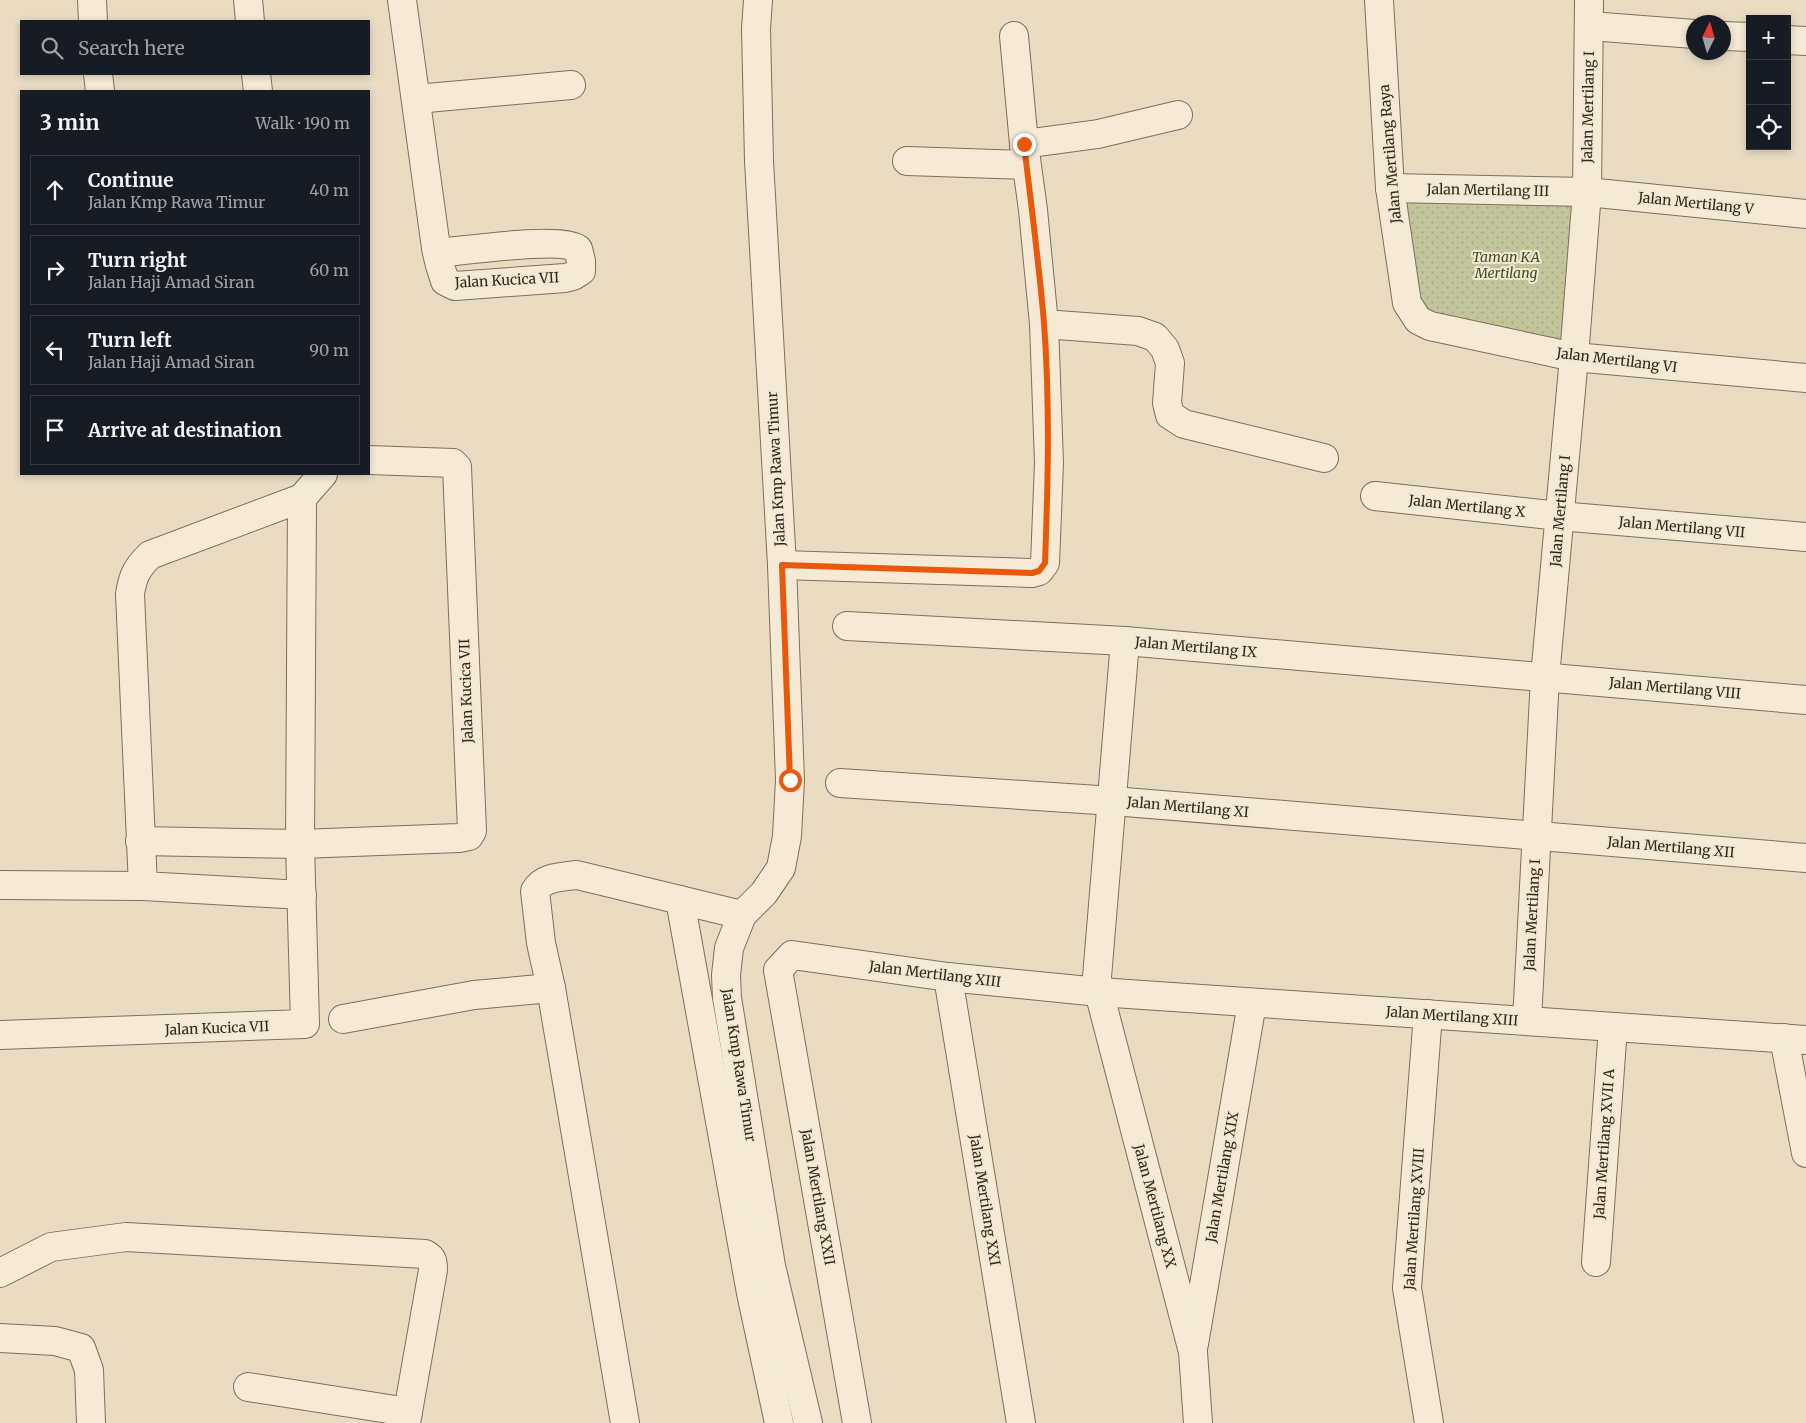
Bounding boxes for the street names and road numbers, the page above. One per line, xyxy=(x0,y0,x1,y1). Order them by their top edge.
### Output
street label: Jalan Mertilang I xyxy=(1578,51,1598,164)
street label: Jalan Mertilang Raya xyxy=(1375,83,1405,225)
street label: Jalan Mertilang III xyxy=(1426,180,1549,200)
street label: Jalan Mertilang V xyxy=(1636,188,1755,218)
street label: Jalan Kucica VII xyxy=(453,268,560,292)
street label: Jalan Mertilang VI xyxy=(1554,344,1679,376)
street label: Jalan Kmp Rawa Timur xyxy=(763,391,789,548)
street label: Jalan Mertilang I xyxy=(1546,454,1574,569)
street label: Jalan Mertilang X xyxy=(1407,491,1526,521)
street label: Jalan Mertilang VII xyxy=(1617,512,1746,541)
street label: Jalan Mertilang IX xyxy=(1133,633,1258,661)
street label: Jalan Kucica VII xyxy=(455,638,477,745)
street label: Jalan Mertilang VIII xyxy=(1607,673,1742,703)
street label: Jalan Mertilang XI xyxy=(1125,793,1250,821)
street label: Jalan Mertilang XII xyxy=(1606,832,1735,862)
street label: Jalan Mertilang I xyxy=(1520,858,1544,973)
street label: Jalan Mertilang XIII xyxy=(867,957,1002,991)
street label: Jalan Kmp Rawa Timur xyxy=(718,986,760,1143)
street label: Jalan Mertilang XIII xyxy=(1384,1002,1519,1030)
street label: Jalan Kucica VII xyxy=(163,1017,270,1039)
street label: Jalan Mertilang XVII A xyxy=(1590,1068,1618,1221)
street label: Jalan Mertilang XIX xyxy=(1201,1110,1242,1245)
street label: Jalan Mertilang XXII xyxy=(797,1126,839,1267)
street label: Jalan Mertilang XXI xyxy=(966,1132,1004,1267)
street label: Jalan Mertilang XX xyxy=(1130,1141,1180,1270)
street label: Jalan Mertilang XVIII xyxy=(1400,1147,1428,1292)

